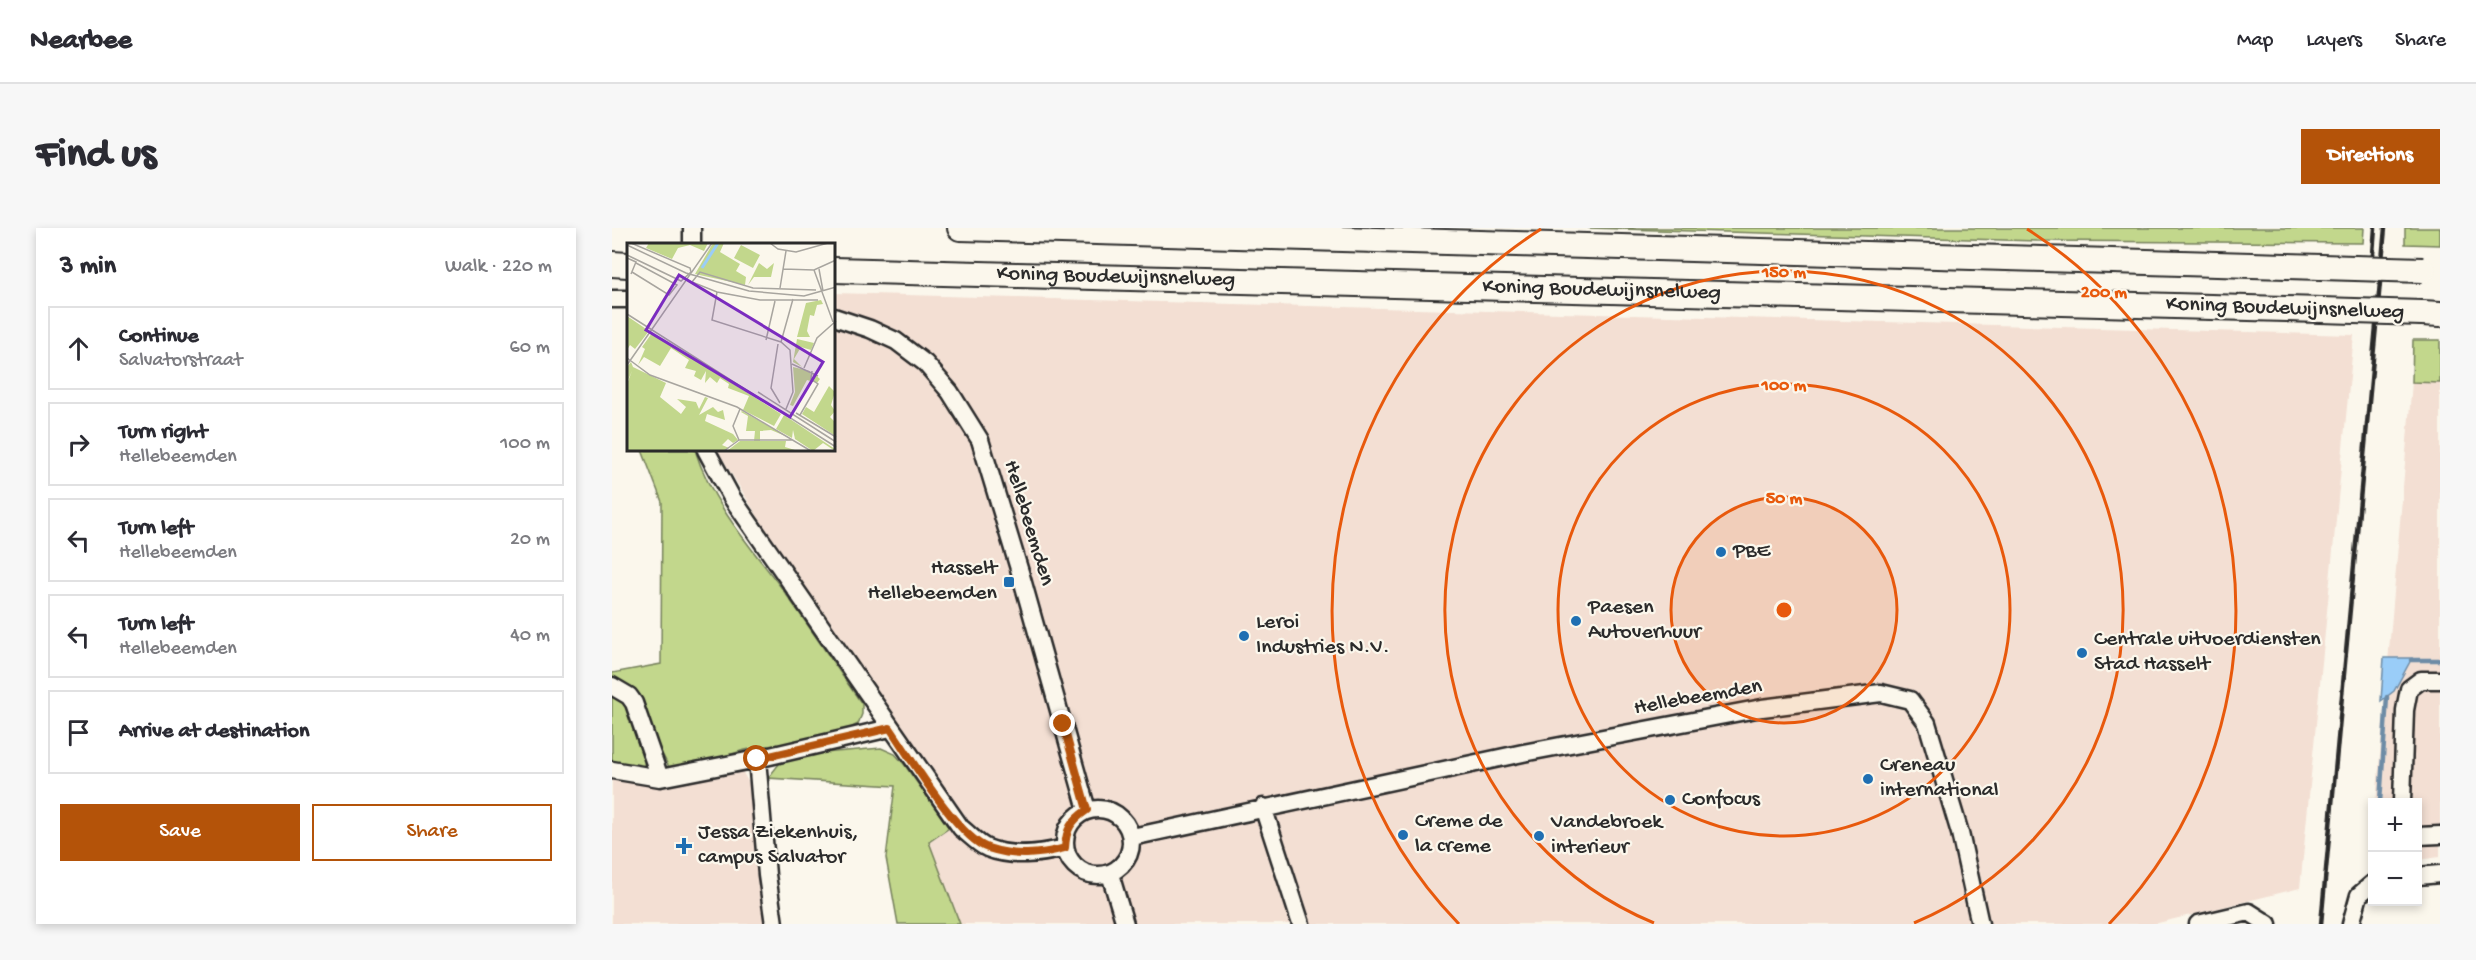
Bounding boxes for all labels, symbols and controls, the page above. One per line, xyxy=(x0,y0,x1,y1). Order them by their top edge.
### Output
text: Nearbee xyxy=(30,25,132,58)
text: Map xyxy=(2237,29,2273,54)
text: Layers xyxy=(2306,29,2362,54)
text: Share xyxy=(2395,29,2446,54)
button: Directions xyxy=(2301,129,2440,184)
text: Find us xyxy=(36,132,156,181)
inset map xyxy=(627,243,836,452)
text: 3 min xyxy=(60,252,116,283)
text: Walk · 220 m xyxy=(445,256,552,279)
street label: Koning Boudewijnsnelweg xyxy=(996,261,1236,294)
text: 150 m xyxy=(1761,263,1806,284)
street label: Koning Boudewijnsnelweg xyxy=(1482,274,1721,307)
text: 200 m xyxy=(2081,283,2127,304)
street label: Koning Boudewijnsnelweg xyxy=(2165,292,2405,326)
text: Continue xyxy=(119,324,199,350)
icon: ahead xyxy=(62,332,95,365)
text: 60 m xyxy=(510,337,550,360)
text: Salvatorstraat xyxy=(119,350,242,373)
text: 100 m xyxy=(1761,376,1807,397)
text: Turn right xyxy=(119,420,207,446)
icon: right xyxy=(62,428,95,461)
text: 100 m xyxy=(500,433,550,456)
text: Hellebeemden xyxy=(119,446,237,469)
street label: Hellebeemden xyxy=(997,457,1060,589)
text: 50 m xyxy=(1766,489,1803,510)
text: Turn left xyxy=(119,516,193,542)
icon: left xyxy=(62,524,95,557)
text: 20 m xyxy=(510,529,550,552)
place label: PBE xyxy=(1732,539,1771,565)
text: Hellebeemden xyxy=(119,542,237,565)
marker: PBE xyxy=(1714,545,1728,559)
place label: Hasselt Hellebeemden xyxy=(867,556,999,607)
marker: Hasselt Hellebeemden xyxy=(1002,575,1016,589)
place label: Paesen Autoverhuur xyxy=(1587,595,1703,646)
centre of rings xyxy=(1774,600,1794,620)
place label: Leroi Industries N.V. xyxy=(1256,610,1390,661)
text: Turn left xyxy=(119,612,193,638)
marker: Paesen Autoverhuur xyxy=(1569,614,1583,628)
icon: left xyxy=(62,620,95,653)
text: 40 m xyxy=(510,625,550,648)
place label: Centrale uitvoerdiensten Stad Hasselt xyxy=(2094,627,2321,678)
marker: Leroi Industries N.V. xyxy=(1237,629,1251,643)
text: Hellebeemden xyxy=(119,638,237,661)
marker: Centrale uitvoerdiensten Stad Hasselt xyxy=(2075,646,2089,660)
street label: Hellebeemden xyxy=(1632,674,1765,722)
route end xyxy=(1049,710,1075,736)
icon: arrive xyxy=(62,716,95,749)
text: Arrive at destination xyxy=(119,719,309,745)
route start xyxy=(743,745,769,771)
place label: Creneau international xyxy=(1880,753,1999,804)
marker: Creneau international xyxy=(1861,772,1875,786)
place label: Confocus xyxy=(1682,787,1761,813)
marker: Confocus xyxy=(1663,793,1677,807)
map controls xyxy=(2368,798,2422,906)
button: + xyxy=(2368,798,2422,852)
button: Save xyxy=(60,804,300,861)
button: Share xyxy=(312,804,552,861)
place label: Creme de la creme xyxy=(1415,809,1503,860)
place label: Vandebroek interieur xyxy=(1550,810,1664,861)
place label: Jessa Ziekenhuis, campus Salvator xyxy=(698,820,859,871)
marker: Creme de la creme xyxy=(1396,828,1410,842)
marker: Vandebroek interieur xyxy=(1532,829,1546,843)
marker: Jessa Ziekenhuis, campus Salvator xyxy=(675,837,693,855)
button: − xyxy=(2368,852,2422,906)

